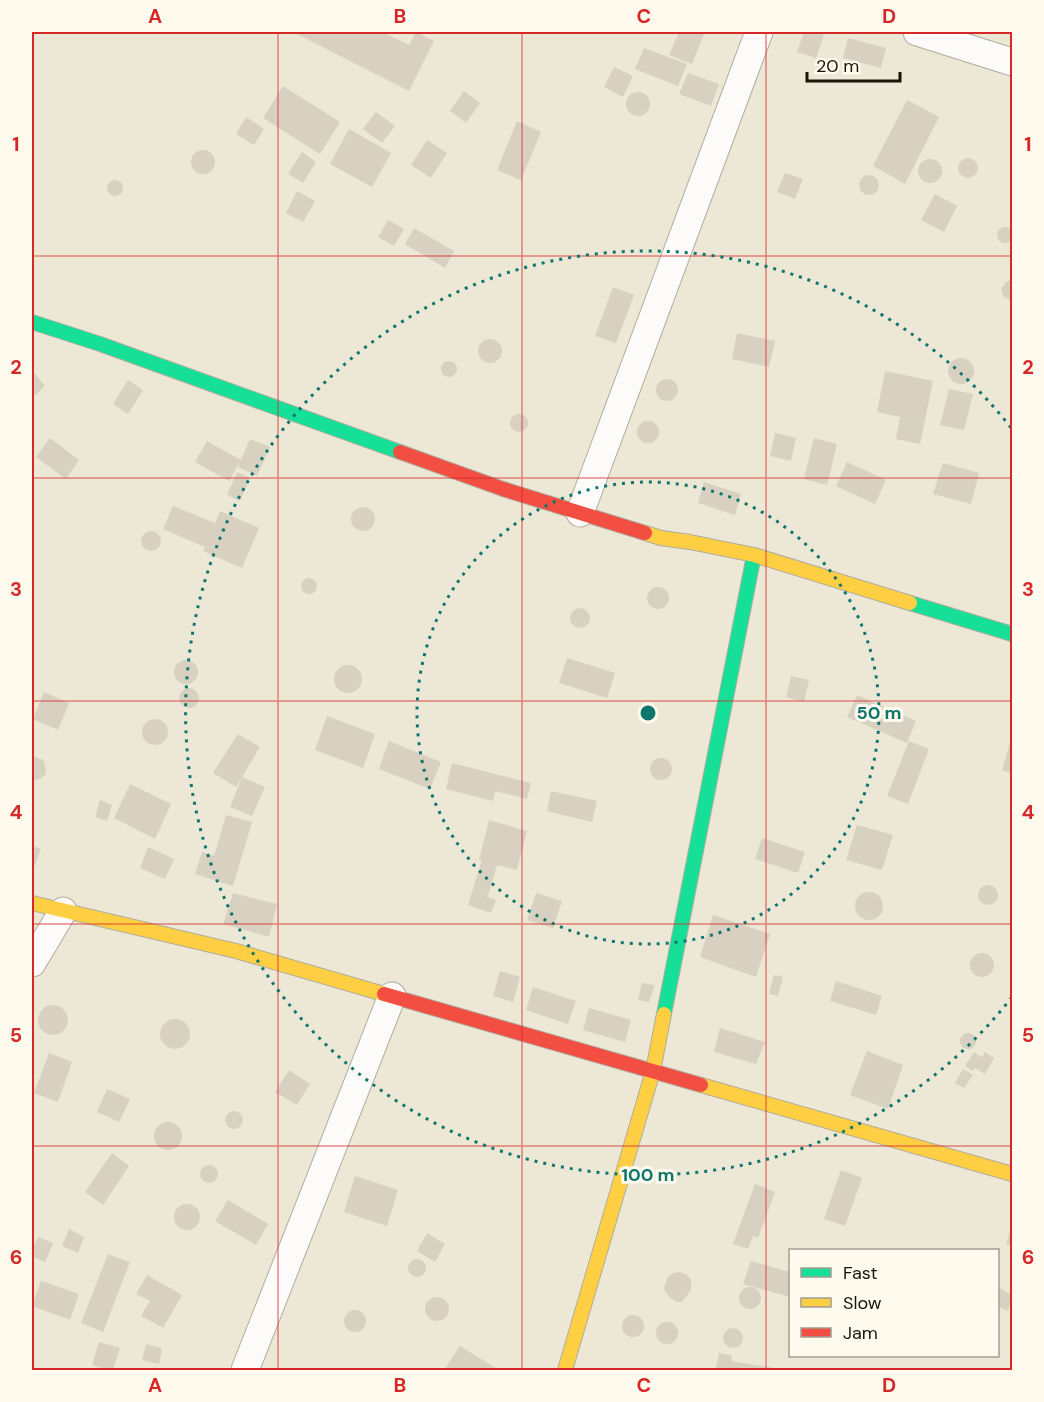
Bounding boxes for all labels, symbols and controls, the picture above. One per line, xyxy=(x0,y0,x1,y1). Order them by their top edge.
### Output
text: A xyxy=(148,3,162,29)
text: B xyxy=(394,3,406,29)
text: C xyxy=(637,3,651,29)
text: D xyxy=(882,3,896,29)
scale bar xyxy=(807,45,900,83)
text: 20 m xyxy=(816,54,859,78)
text: 1 xyxy=(12,131,20,157)
text: 1 xyxy=(1024,131,1032,157)
text: 2 xyxy=(10,354,22,380)
text: 2 xyxy=(1022,354,1034,380)
text: 3 xyxy=(10,576,22,602)
text: 3 xyxy=(1022,576,1034,602)
text: 50 m xyxy=(856,701,902,725)
centre of rings xyxy=(638,703,658,723)
text: 4 xyxy=(10,799,23,825)
text: 4 xyxy=(1022,799,1035,825)
text: 5 xyxy=(10,1022,22,1048)
text: 5 xyxy=(1022,1022,1034,1048)
text: 100 m xyxy=(621,1163,675,1187)
text: 6 xyxy=(10,1244,22,1270)
text: 6 xyxy=(1022,1244,1034,1270)
legend xyxy=(789,1249,999,1357)
text: Fast xyxy=(843,1261,878,1285)
text: Slow xyxy=(843,1291,882,1315)
text: Jam xyxy=(843,1321,878,1345)
text: A xyxy=(148,1372,162,1398)
text: B xyxy=(394,1372,406,1398)
text: C xyxy=(637,1372,651,1398)
text: D xyxy=(882,1372,896,1398)

